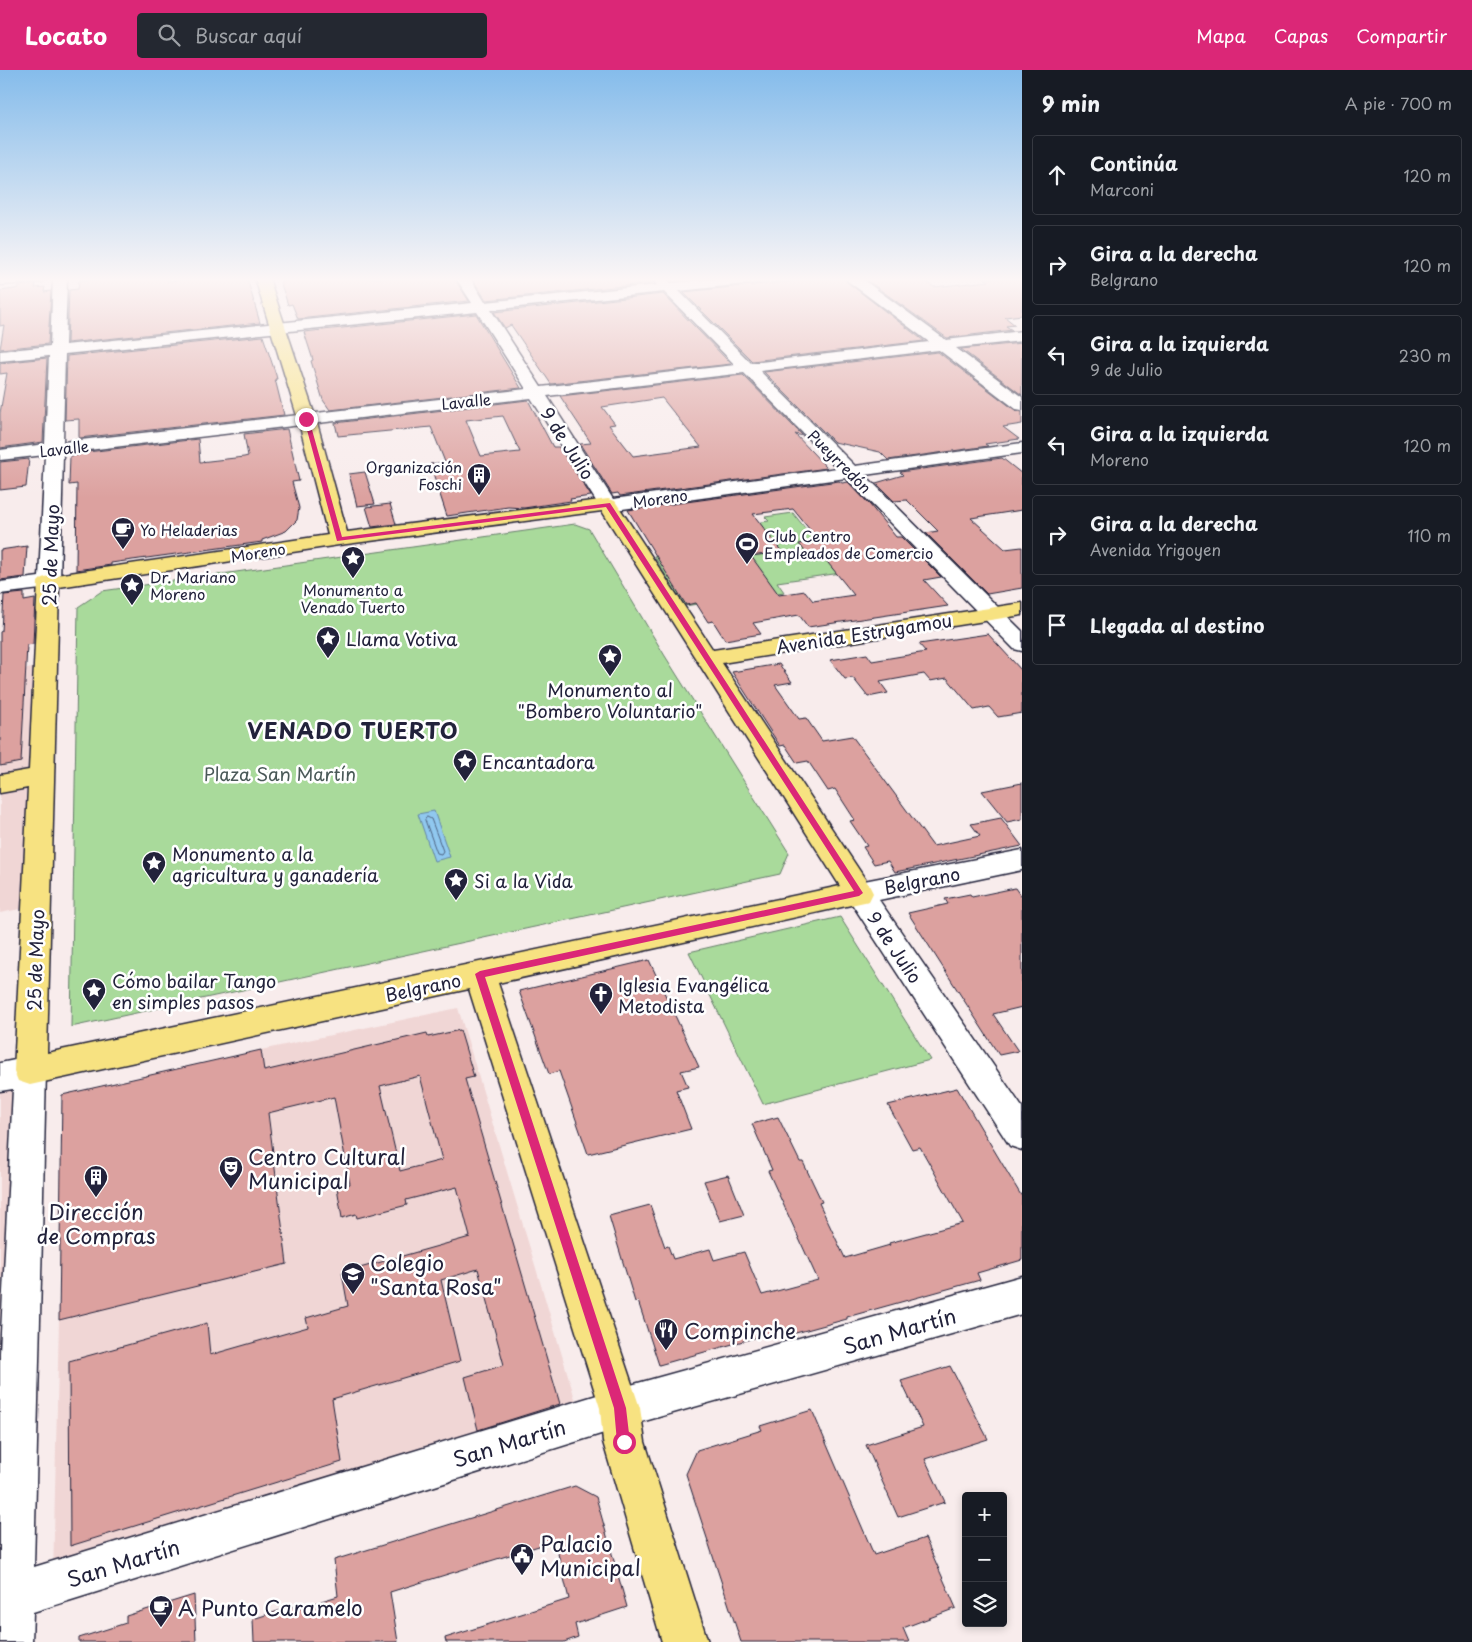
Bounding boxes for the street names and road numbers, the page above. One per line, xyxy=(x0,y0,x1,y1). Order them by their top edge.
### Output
street label: Lavalle xyxy=(440,387,492,415)
street label: 9 de Julio xyxy=(534,401,602,485)
street label: Pueyrredón xyxy=(803,424,877,498)
street label: Lavalle xyxy=(38,434,90,462)
street label: Moreno xyxy=(631,483,689,513)
street label: 25 de Mayo xyxy=(35,504,65,606)
street label: Moreno xyxy=(229,536,287,568)
street label: Avenida Estrugamou xyxy=(774,606,954,660)
street label: Belgrano xyxy=(882,859,962,901)
street label: 9 de Julio xyxy=(861,906,929,988)
street label: 25 de Mayo xyxy=(20,909,50,1011)
street label: Belgrano xyxy=(383,966,463,1008)
street label: San Martín xyxy=(838,1299,960,1361)
street label: San Martín xyxy=(449,1410,569,1474)
street label: San Martín xyxy=(63,1530,183,1594)

